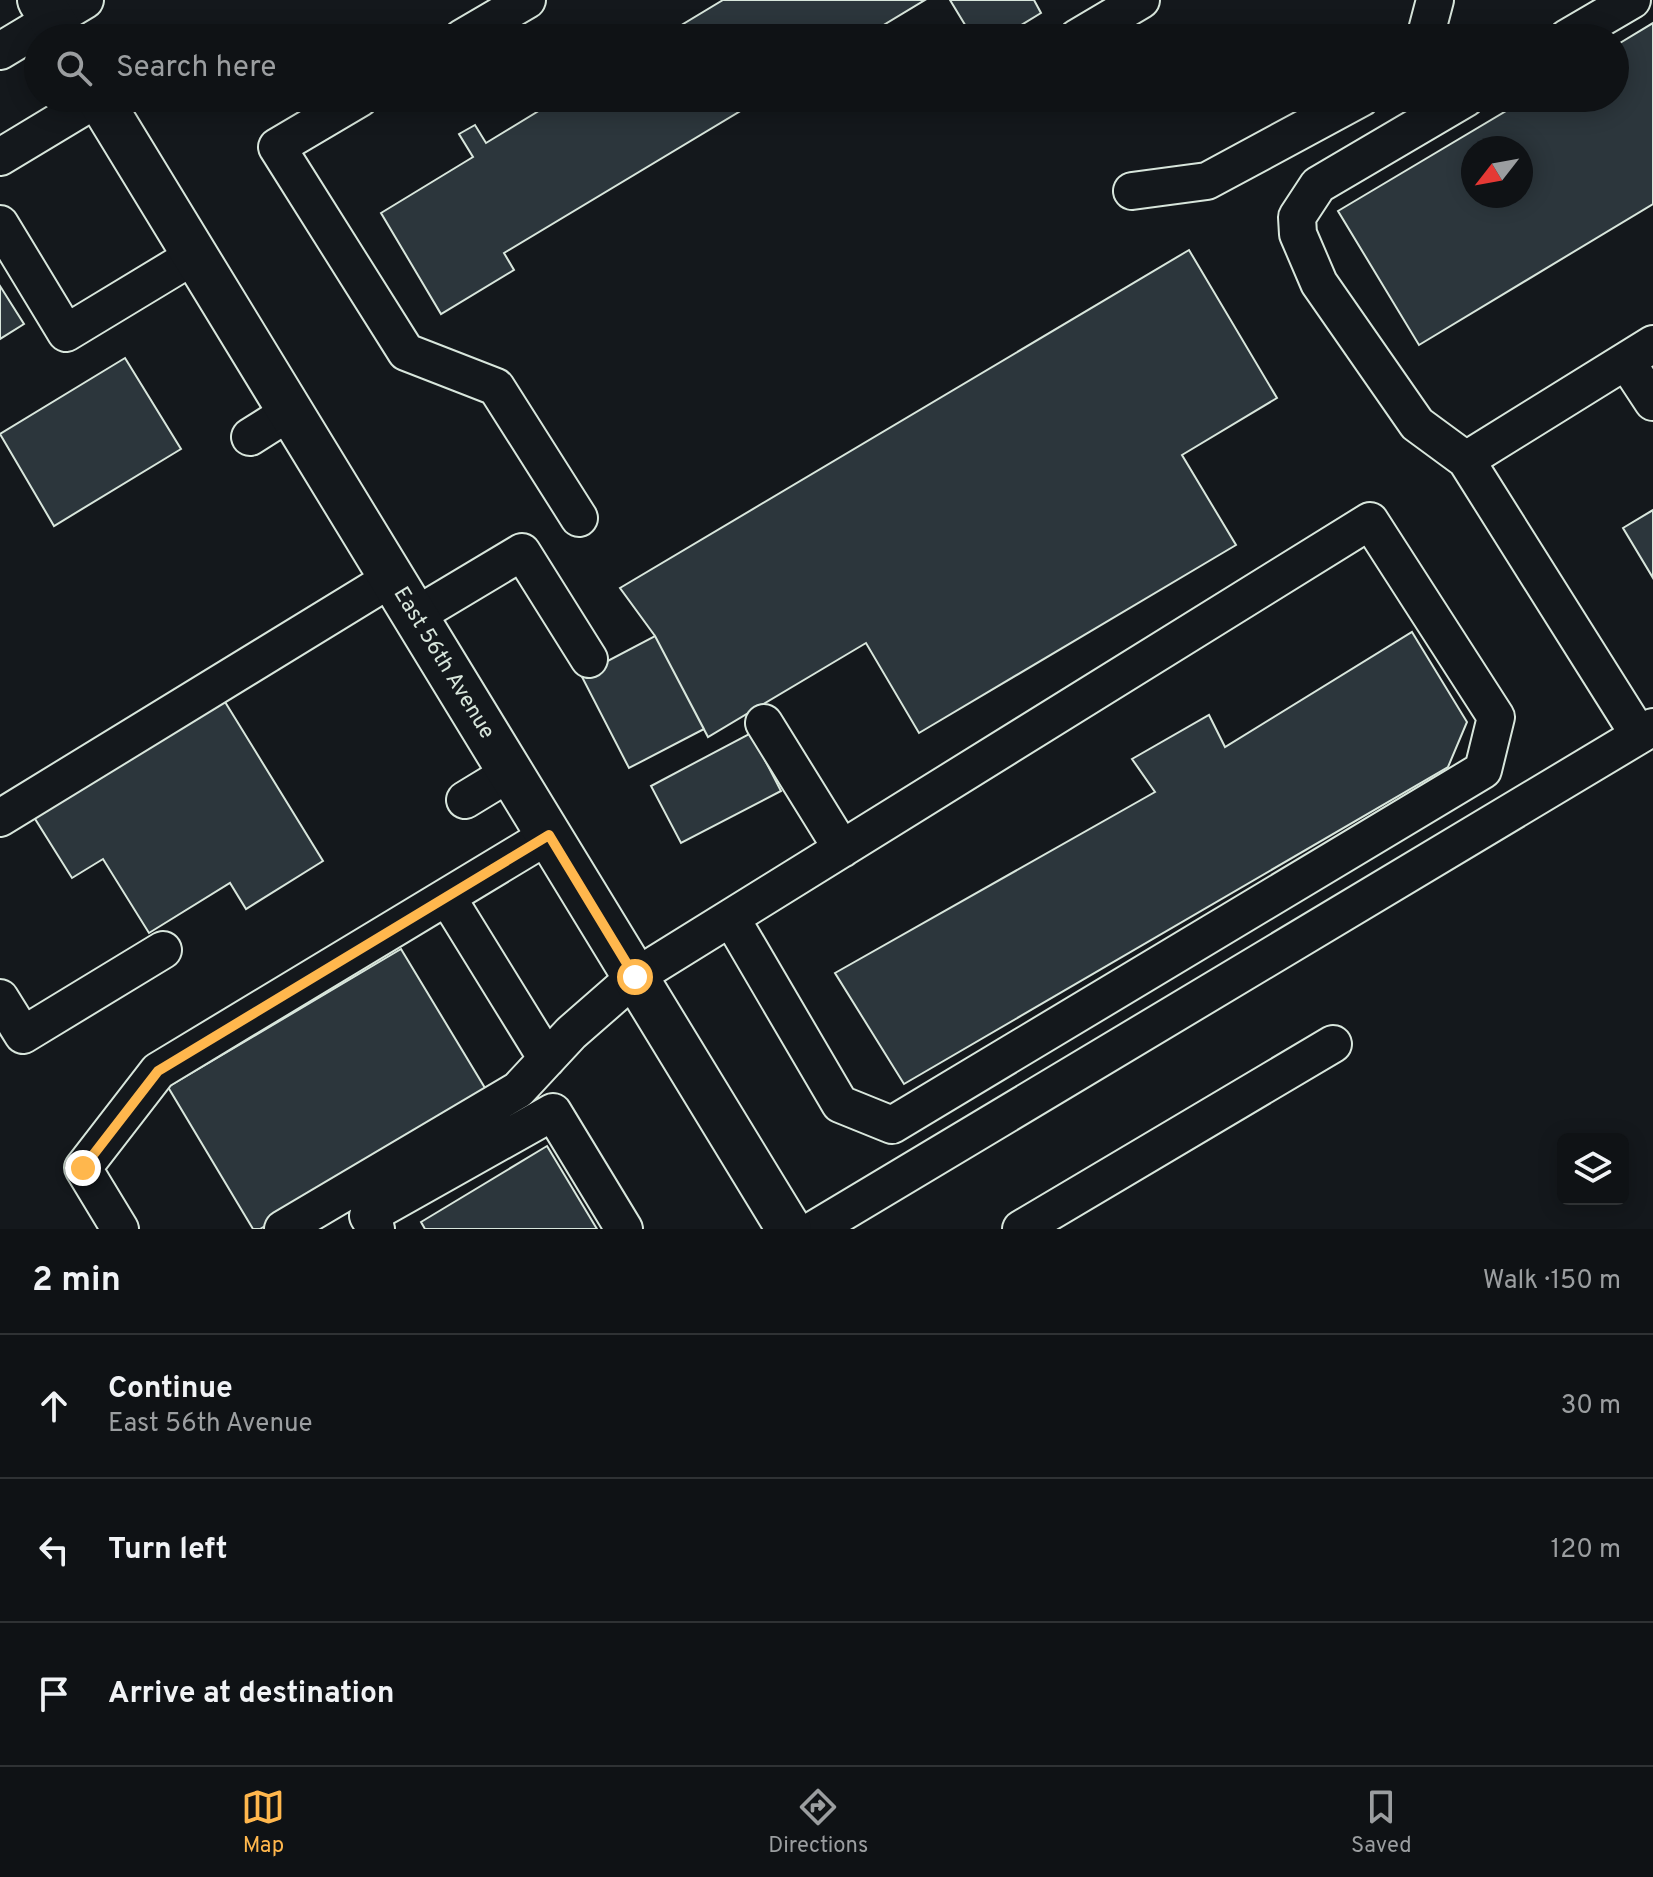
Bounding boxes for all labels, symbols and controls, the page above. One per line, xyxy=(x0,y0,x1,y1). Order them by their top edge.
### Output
search box xyxy=(24,24,1629,112)
icon: search xyxy=(52,46,96,90)
text: Search here xyxy=(116,50,276,87)
north arrow xyxy=(1461,136,1533,208)
street label: East 56th Avenue xyxy=(387,582,500,744)
route start xyxy=(617,959,653,995)
map controls xyxy=(1557,1133,1629,1205)
button: layers xyxy=(1557,1133,1629,1205)
route end xyxy=(65,1150,101,1186)
text: 2 min xyxy=(32,1260,121,1303)
text: Walk · 150 m xyxy=(1483,1265,1621,1298)
text: Continue xyxy=(108,1371,233,1408)
icon: ahead xyxy=(32,1384,76,1428)
text: 30 m xyxy=(1561,1390,1621,1423)
text: East 56th Avenue xyxy=(108,1408,313,1441)
icon: left xyxy=(32,1528,76,1572)
text: Turn left xyxy=(108,1532,228,1569)
text: 120 m xyxy=(1551,1534,1621,1567)
icon: arrive xyxy=(32,1672,76,1716)
text: Arrive at destination xyxy=(108,1676,394,1713)
tab: Map xyxy=(241,1785,285,1860)
tab: Directions xyxy=(768,1785,868,1860)
tab: Saved xyxy=(1351,1785,1412,1860)

